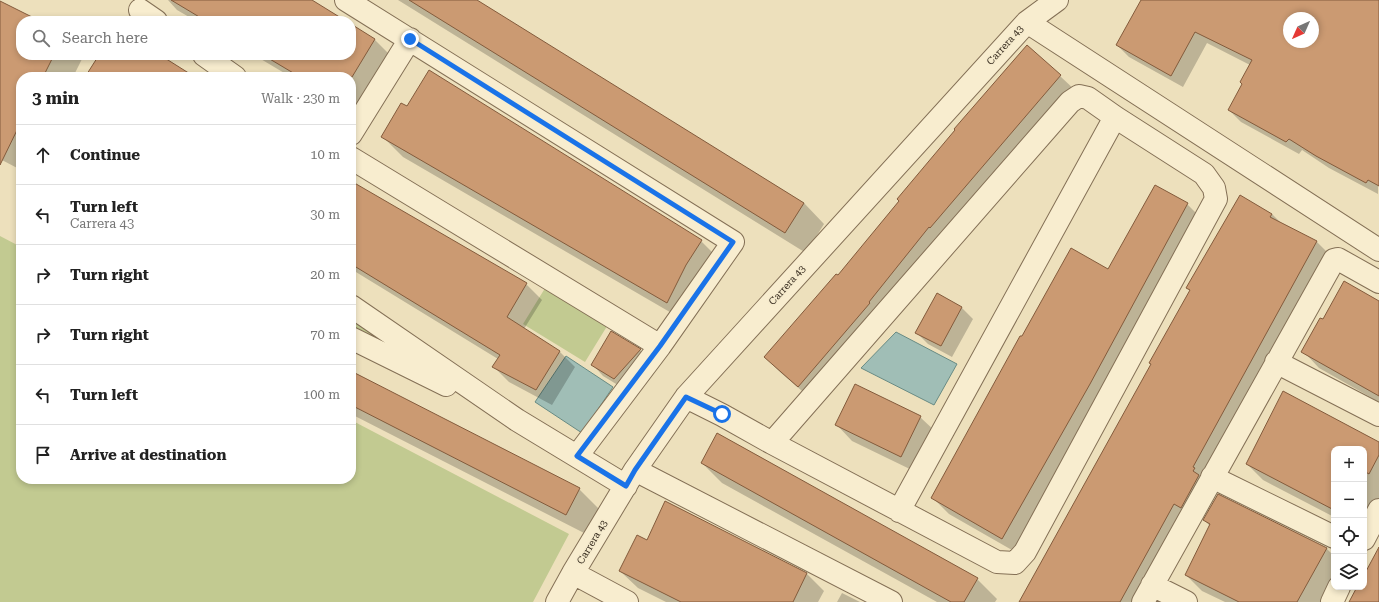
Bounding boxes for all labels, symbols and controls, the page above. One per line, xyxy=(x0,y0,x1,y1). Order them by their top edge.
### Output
north arrow xyxy=(1283,12,1319,48)
search box xyxy=(16,16,356,60)
street label: Carrera 43 xyxy=(984,23,1026,67)
icon: search xyxy=(30,27,52,49)
text: Search here xyxy=(62,29,148,47)
route end xyxy=(401,30,419,48)
text: 3 min xyxy=(32,88,79,108)
text: Walk · 230 m xyxy=(261,91,340,106)
icon: ahead xyxy=(32,144,54,166)
text: Continue xyxy=(70,146,140,164)
text: 10 m xyxy=(310,147,340,162)
text: Turn left xyxy=(70,198,138,216)
icon: left xyxy=(32,204,54,226)
text: 30 m xyxy=(310,207,340,222)
text: Carrera 43 xyxy=(70,216,134,231)
street label: Carrera 43 xyxy=(766,263,808,307)
icon: right xyxy=(32,264,54,286)
text: Turn right xyxy=(70,266,149,284)
text: 20 m xyxy=(310,267,340,282)
icon: right xyxy=(32,324,54,346)
text: Turn right xyxy=(70,326,149,344)
text: 70 m xyxy=(310,327,340,342)
icon: left xyxy=(32,384,54,406)
text: Turn left xyxy=(70,386,138,404)
text: 100 m xyxy=(303,387,340,402)
route start xyxy=(713,405,731,423)
icon: arrive xyxy=(32,444,54,466)
text: Arrive at destination xyxy=(70,446,226,464)
map controls xyxy=(1331,446,1367,590)
button: + xyxy=(1331,446,1367,482)
button: − xyxy=(1331,482,1367,518)
street label: Carrera 43 xyxy=(575,518,610,566)
button: locate xyxy=(1331,518,1367,554)
button: layers xyxy=(1331,554,1367,590)

